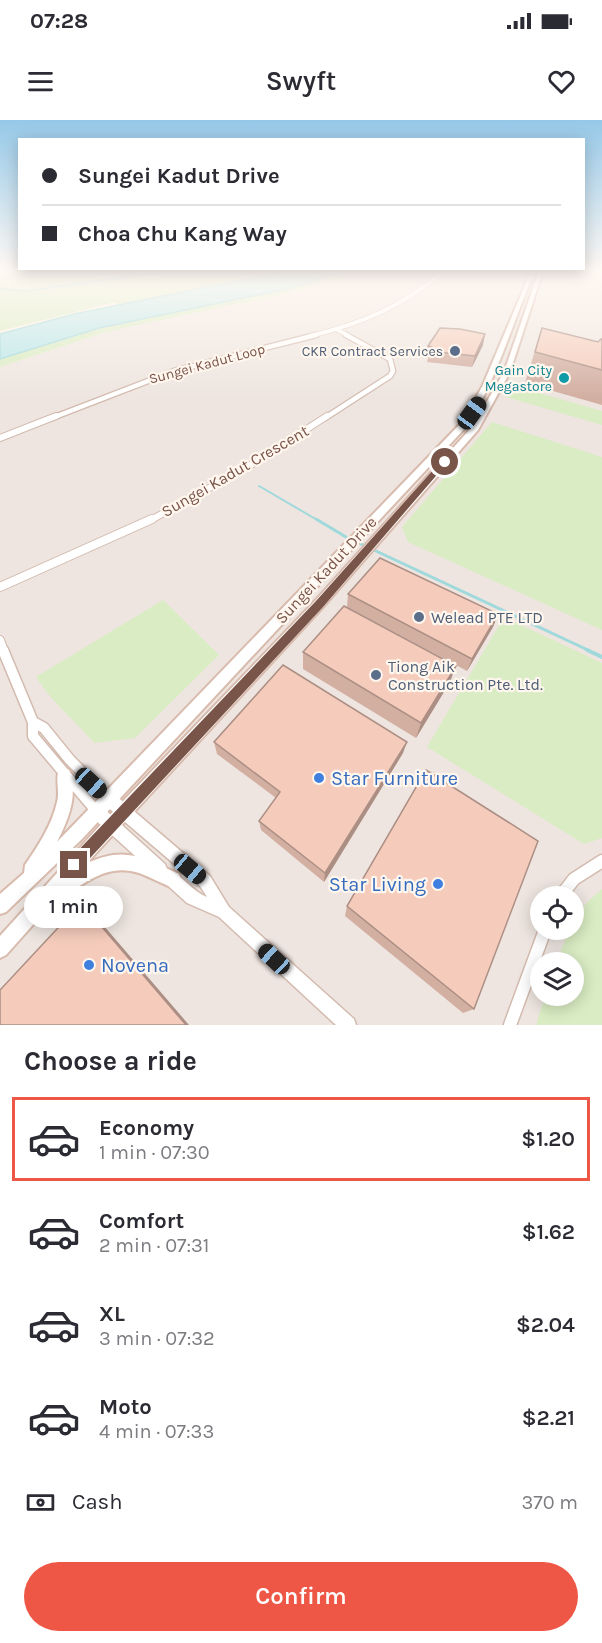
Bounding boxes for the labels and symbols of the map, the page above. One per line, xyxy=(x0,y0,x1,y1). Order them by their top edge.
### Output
street label: Sungei Kadut Loop xyxy=(147,340,267,388)
place label: CKR Contract Services xyxy=(302,343,443,360)
marker: CKR Contract Services xyxy=(448,344,462,358)
place label: Gain City Megastore xyxy=(485,362,552,395)
marker: Gain City Megastore xyxy=(557,371,571,385)
car xyxy=(454,393,490,433)
street label: Sungei Kadut Crescent xyxy=(158,421,312,521)
route start xyxy=(431,448,458,475)
street label: Sungei Kadut Drive xyxy=(271,512,381,628)
place label: Welead PTE LTD xyxy=(431,608,543,627)
marker: Welead PTE LTD xyxy=(412,610,426,624)
place label: Tiong Aik Construction Pte. Ltd. xyxy=(388,657,543,694)
marker: Tiong Aik Construction Pte. Ltd. xyxy=(369,668,383,682)
car xyxy=(72,764,110,802)
place label: Star Furniture xyxy=(331,767,458,790)
marker: Star Furniture xyxy=(312,771,326,785)
route end xyxy=(60,851,87,878)
car xyxy=(170,851,210,887)
place label: Star Living xyxy=(329,873,426,896)
marker: Star Living xyxy=(431,877,445,891)
callout: 1 min xyxy=(25,886,124,928)
car xyxy=(255,940,293,978)
place label: Novena xyxy=(101,954,169,977)
marker: Novena xyxy=(82,958,96,972)

